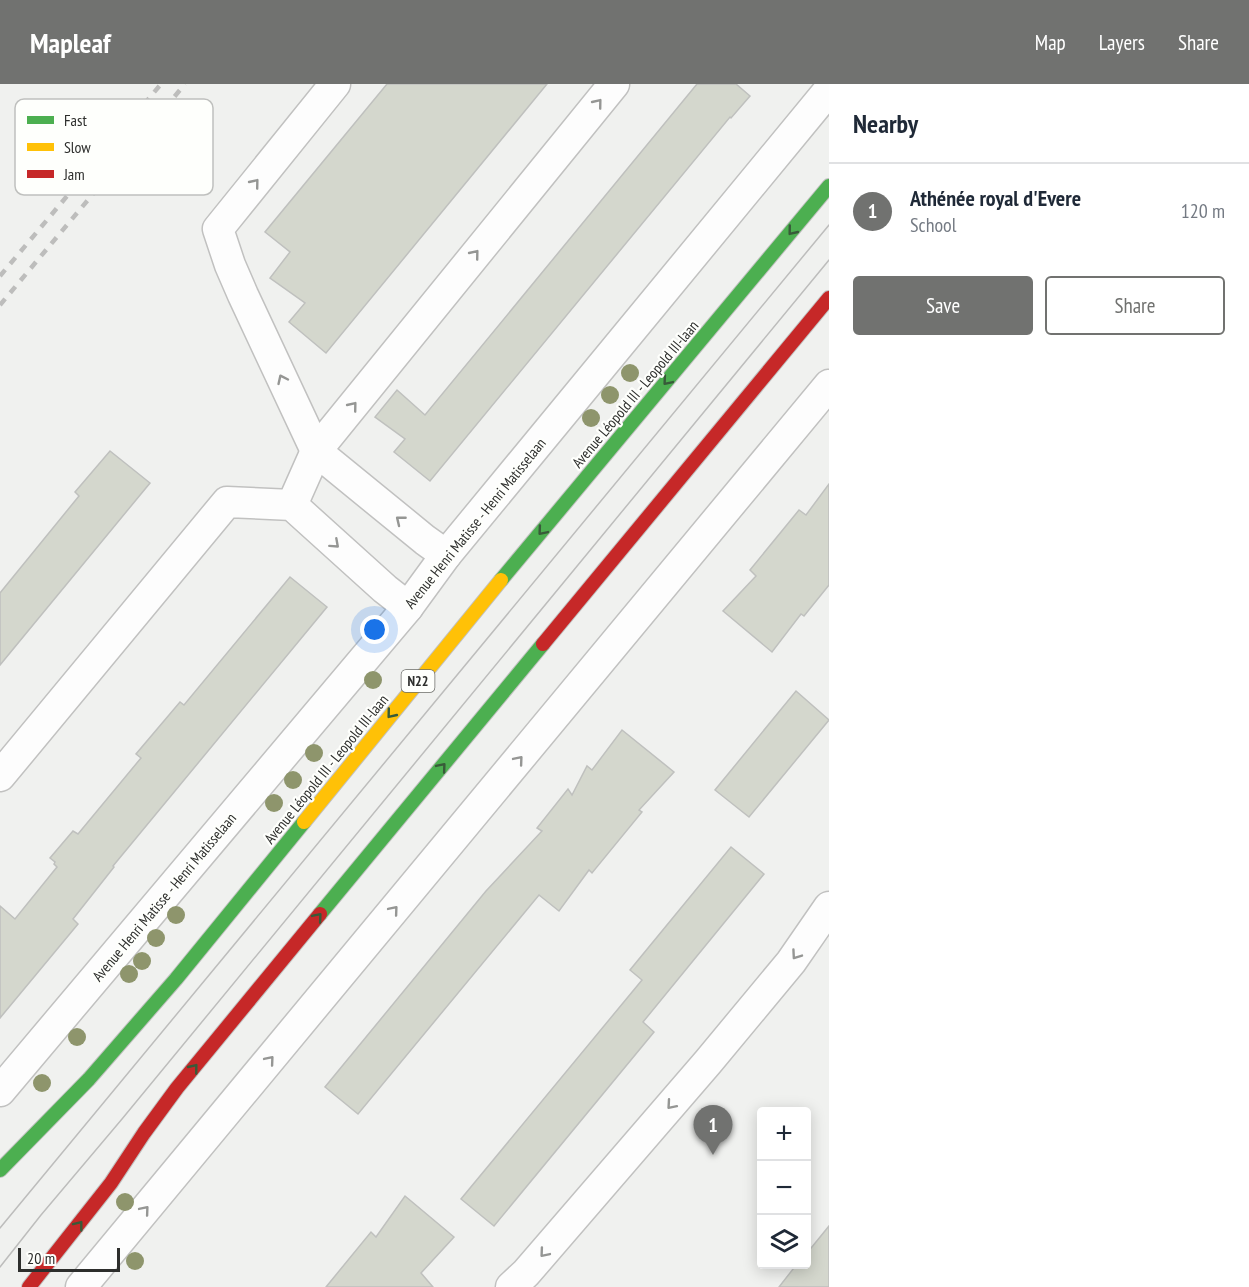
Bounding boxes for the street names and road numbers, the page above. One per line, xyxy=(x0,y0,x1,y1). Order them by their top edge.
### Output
street label: Avenue Léopold III - Leopold III-laan xyxy=(568,316,702,472)
street label: Avenue Henri Matisse - Henri Matisselaan xyxy=(400,434,550,612)
road number: N22 xyxy=(402,670,434,692)
street label: Avenue Léopold III - Leopold III-laan xyxy=(260,690,392,848)
street label: Avenue Henri Matisse - Henri Matisselaan xyxy=(88,809,240,985)

